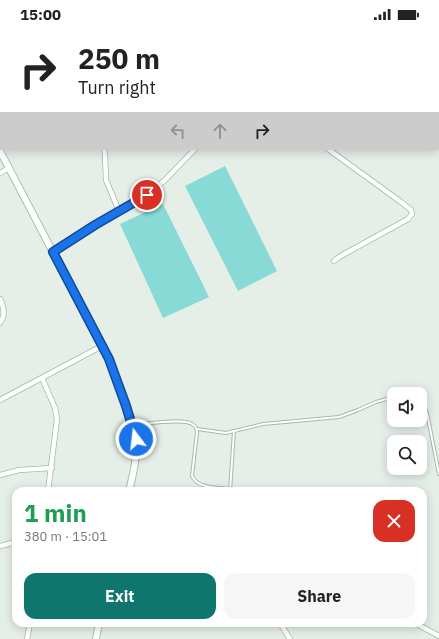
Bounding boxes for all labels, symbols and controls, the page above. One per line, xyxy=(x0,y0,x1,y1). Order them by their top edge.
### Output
text: 15:00 xyxy=(20,5,61,24)
text: 250 m xyxy=(78,40,160,77)
icon: right xyxy=(12,44,64,96)
text: Turn right xyxy=(78,76,156,99)
icon: left xyxy=(167,120,189,142)
icon: ahead xyxy=(209,120,231,142)
icon: right xyxy=(251,120,273,142)
pin xyxy=(130,178,164,212)
icon: arrive xyxy=(136,184,158,206)
map controls xyxy=(387,387,427,475)
button: sound xyxy=(387,387,427,427)
position arrow xyxy=(115,418,157,460)
button: search xyxy=(387,435,427,475)
text: 1 min xyxy=(24,497,87,529)
button: close xyxy=(373,500,415,542)
text: 380 m · 15:01 xyxy=(24,528,107,545)
button: Exit xyxy=(24,573,216,619)
button: Share xyxy=(224,573,415,619)

